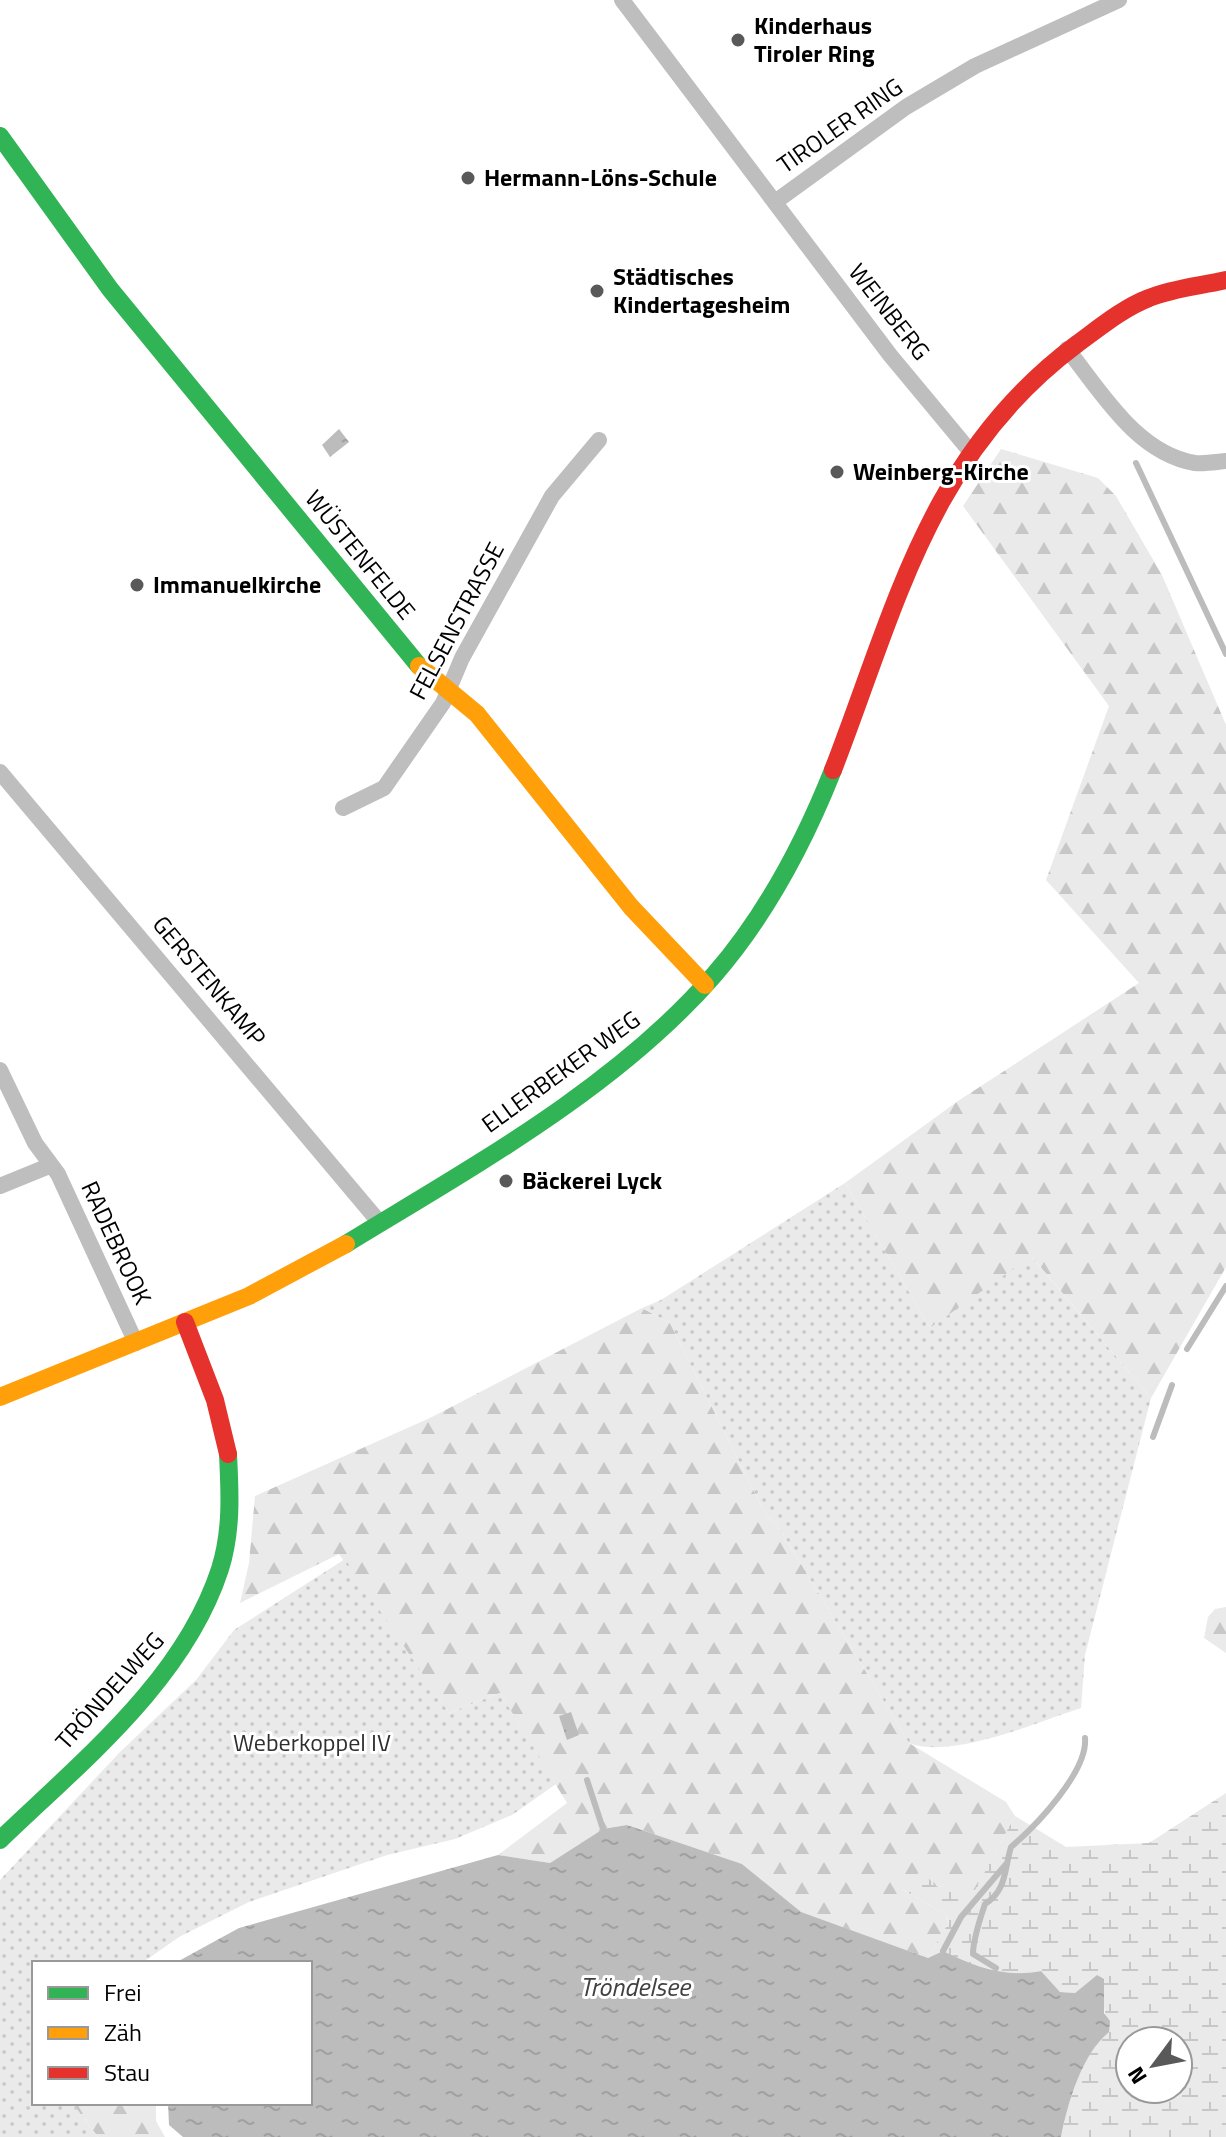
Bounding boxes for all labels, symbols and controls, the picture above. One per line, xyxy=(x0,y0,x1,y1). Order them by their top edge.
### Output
place label: Kinderhaus Tiroler Ring xyxy=(754,7,875,71)
marker: Kinderhaus Tiroler Ring xyxy=(729,31,747,49)
street label: TIROLER RING xyxy=(769,69,909,182)
place label: Hermann-Löns-Schule xyxy=(484,159,717,195)
marker: Hermann-Löns-Schule xyxy=(459,169,477,187)
street label: WEINBERG xyxy=(840,255,939,367)
place label: Städtisches Kindertagesheim xyxy=(613,258,790,322)
marker: Städtisches Kindertagesheim xyxy=(588,282,606,300)
place label: Weinberg-Kirche xyxy=(853,453,1029,489)
marker: Weinberg-Kirche xyxy=(828,463,846,481)
street label: WÜSTENFELDE xyxy=(297,482,424,627)
street label: FELSENSTRASSE xyxy=(399,535,513,706)
place label: Immanuelkirche xyxy=(153,566,321,602)
marker: Immanuelkirche xyxy=(128,576,146,594)
street label: GERSTENKAMP xyxy=(144,907,275,1053)
street label: ELLERBEKER WEG xyxy=(474,1001,647,1141)
place label: Bäckerei Lyck xyxy=(522,1162,663,1198)
marker: Bäckerei Lyck xyxy=(497,1172,515,1190)
street label: RADEBROOK xyxy=(73,1175,161,1311)
street label: TRÖNDELWEG xyxy=(46,1623,172,1757)
park label: Weberkoppel IV xyxy=(233,1724,391,1760)
legend xyxy=(32,1961,312,2105)
water label: Tröndelsee xyxy=(580,1967,692,2006)
text: Frei xyxy=(104,1974,142,2010)
text: Zäh xyxy=(104,2014,142,2050)
north arrow xyxy=(1114,2025,1194,2105)
text: Stau xyxy=(104,2054,150,2090)
text: N xyxy=(1119,2060,1155,2091)

